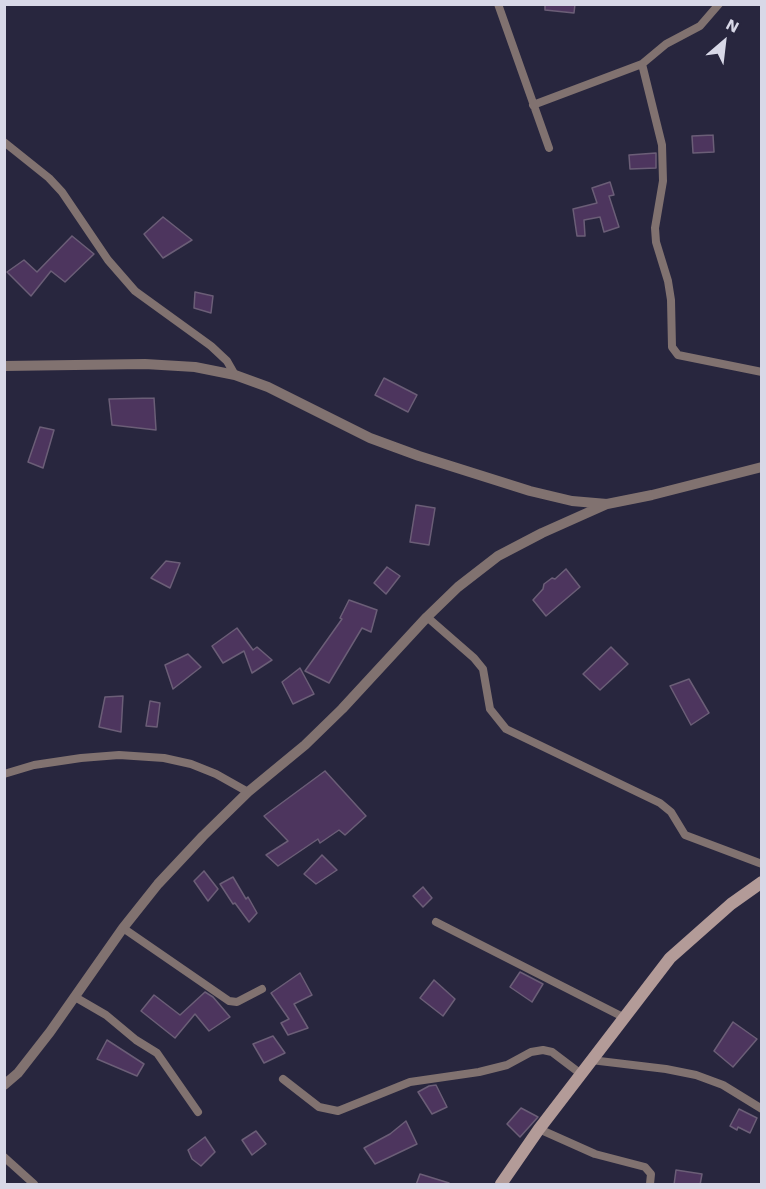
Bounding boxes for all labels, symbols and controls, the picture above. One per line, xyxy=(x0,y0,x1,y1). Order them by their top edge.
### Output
north arrow xyxy=(694,12,754,72)
text: N xyxy=(723,14,742,37)

